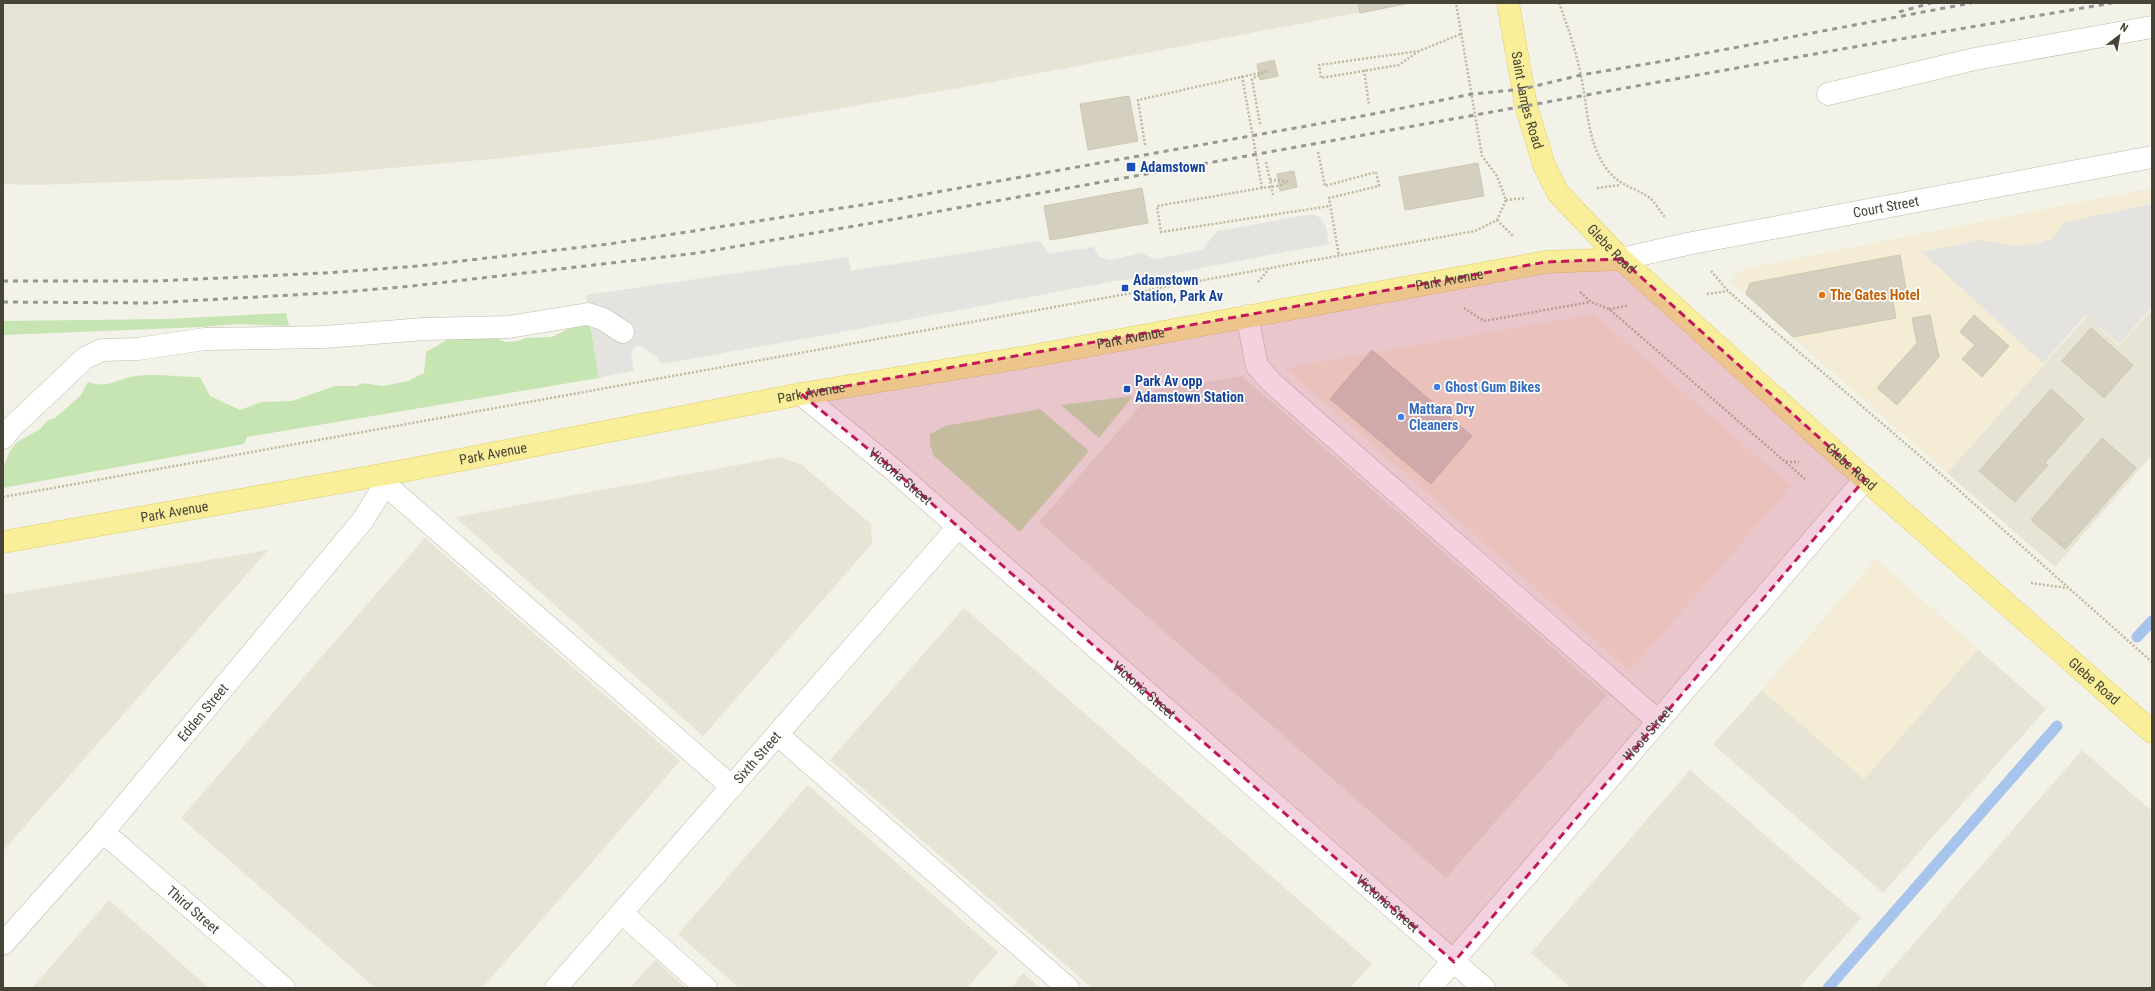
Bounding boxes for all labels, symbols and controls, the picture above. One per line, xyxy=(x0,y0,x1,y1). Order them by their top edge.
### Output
north arrow xyxy=(2099,16,2139,56)
text: N xyxy=(2118,21,2130,35)
street label: Saint James Road xyxy=(1509,50,1547,151)
place label: Adamstown xyxy=(1140,159,1206,175)
marker: Adamstown xyxy=(1125,161,1137,173)
street label: Court Street xyxy=(1852,193,1920,221)
street label: Glebe Road xyxy=(1584,221,1639,277)
street label: Park Avenue xyxy=(1414,266,1485,294)
place label: Adamstown Station, Park Av xyxy=(1133,272,1224,304)
marker: Adamstown Station, Park Av xyxy=(1120,283,1130,293)
place label: The Gates Hotel xyxy=(1830,287,1920,303)
marker: The Gates Hotel xyxy=(1817,290,1827,300)
street label: Park Avenue xyxy=(1095,324,1166,352)
place label: Park Av opp Adamstown Station xyxy=(1135,373,1244,405)
street label: Park Avenue xyxy=(776,379,847,406)
place label: Ghost Gum Bikes xyxy=(1445,379,1541,395)
marker: Ghost Gum Bikes xyxy=(1432,382,1442,392)
marker: Park Av opp Adamstown Station xyxy=(1122,384,1132,394)
place label: Mattara Dry Cleaners xyxy=(1409,401,1475,433)
marker: Mattara Dry Cleaners xyxy=(1396,412,1406,422)
street label: Park Avenue xyxy=(458,439,529,468)
street label: Glebe Road xyxy=(1823,440,1880,494)
street label: Victoria Street xyxy=(865,445,935,508)
street label: Park Avenue xyxy=(139,498,210,525)
street label: Glebe Road xyxy=(2065,654,2123,708)
street label: Victoria Street xyxy=(1109,658,1179,722)
street label: Edden Street xyxy=(174,680,231,744)
street label: Wood Street xyxy=(1620,702,1676,764)
street label: Sixth Street xyxy=(730,728,784,787)
street label: Victoria Street xyxy=(1353,871,1423,935)
street label: Third Street xyxy=(164,883,223,937)

